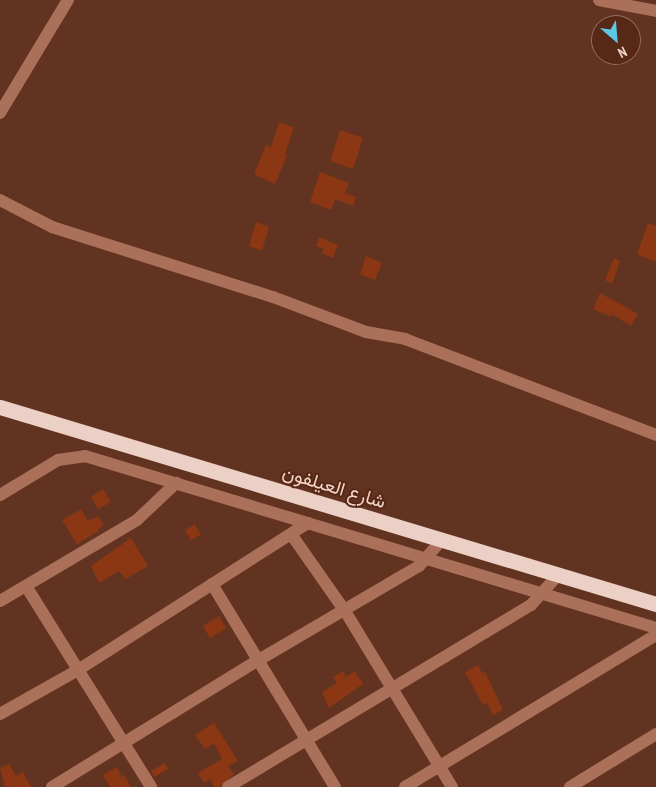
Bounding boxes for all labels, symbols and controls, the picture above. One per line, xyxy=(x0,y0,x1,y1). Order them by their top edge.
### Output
north arrow xyxy=(591,15,641,65)
text: N xyxy=(615,43,630,62)
street label: شارع العيلفون xyxy=(280,461,388,513)

